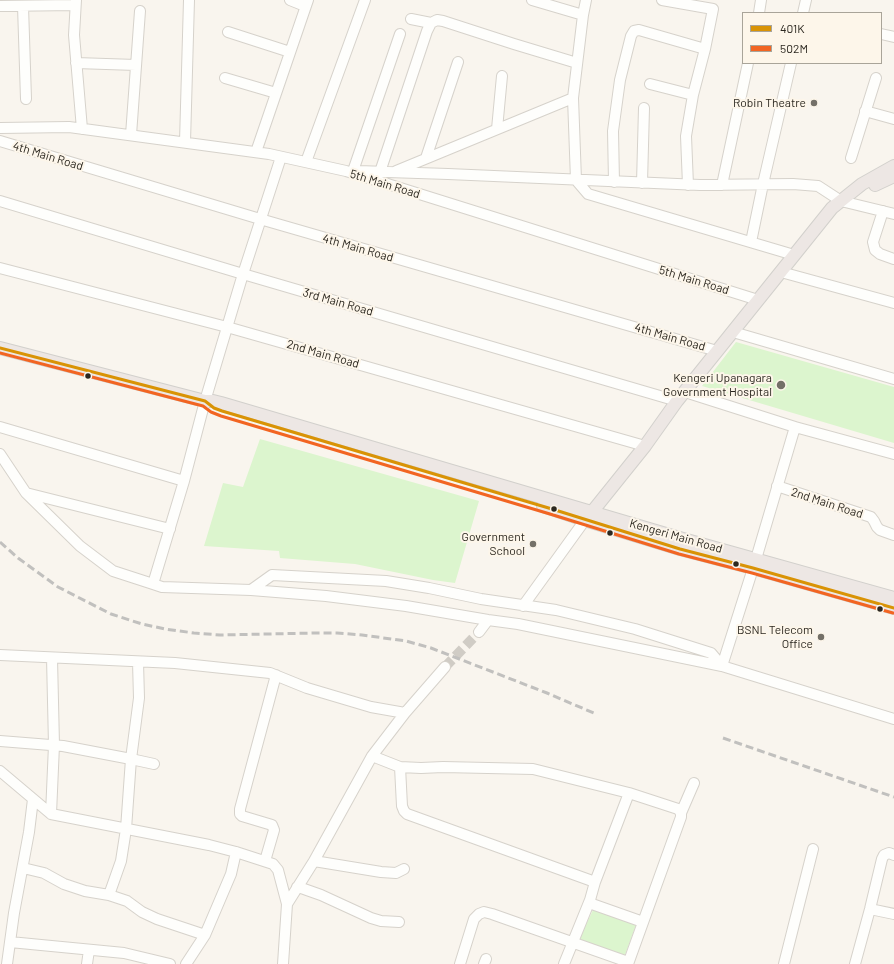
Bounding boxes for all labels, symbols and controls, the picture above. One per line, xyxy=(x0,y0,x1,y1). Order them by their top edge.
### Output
legend xyxy=(742,12,882,64)
text: 401K xyxy=(780,21,805,35)
text: 502M xyxy=(780,41,808,55)
place label: Robin Theatre xyxy=(733,96,806,110)
marker: Robin Theatre xyxy=(809,98,819,108)
street label: 4th Main Road xyxy=(11,138,85,174)
street label: 5th Main Road xyxy=(348,167,422,201)
street label: 4th Main Road xyxy=(321,231,395,265)
street label: 5th Main Road xyxy=(657,263,731,297)
street label: 3rd Main Road xyxy=(301,285,375,319)
street label: 4th Main Road xyxy=(633,320,707,354)
street label: 2nd Main Road xyxy=(285,337,361,371)
unlabelled marker xyxy=(83,371,93,381)
place label: Kengeri Upanagara Government Hospital xyxy=(663,371,772,399)
marker: Kengeri Upanagara Government Hospital xyxy=(775,379,787,391)
street label: 2nd Main Road xyxy=(789,485,865,521)
unlabelled marker xyxy=(549,504,559,514)
street label: Kengeri Main Road xyxy=(628,516,724,556)
unlabelled marker xyxy=(605,528,615,538)
place label: Government School xyxy=(462,530,525,558)
marker: Government School xyxy=(528,539,538,549)
unlabelled marker xyxy=(731,559,741,569)
unlabelled marker xyxy=(875,604,885,614)
place label: BSNL Telecom Office xyxy=(737,623,813,651)
marker: BSNL Telecom Office xyxy=(816,632,826,642)

